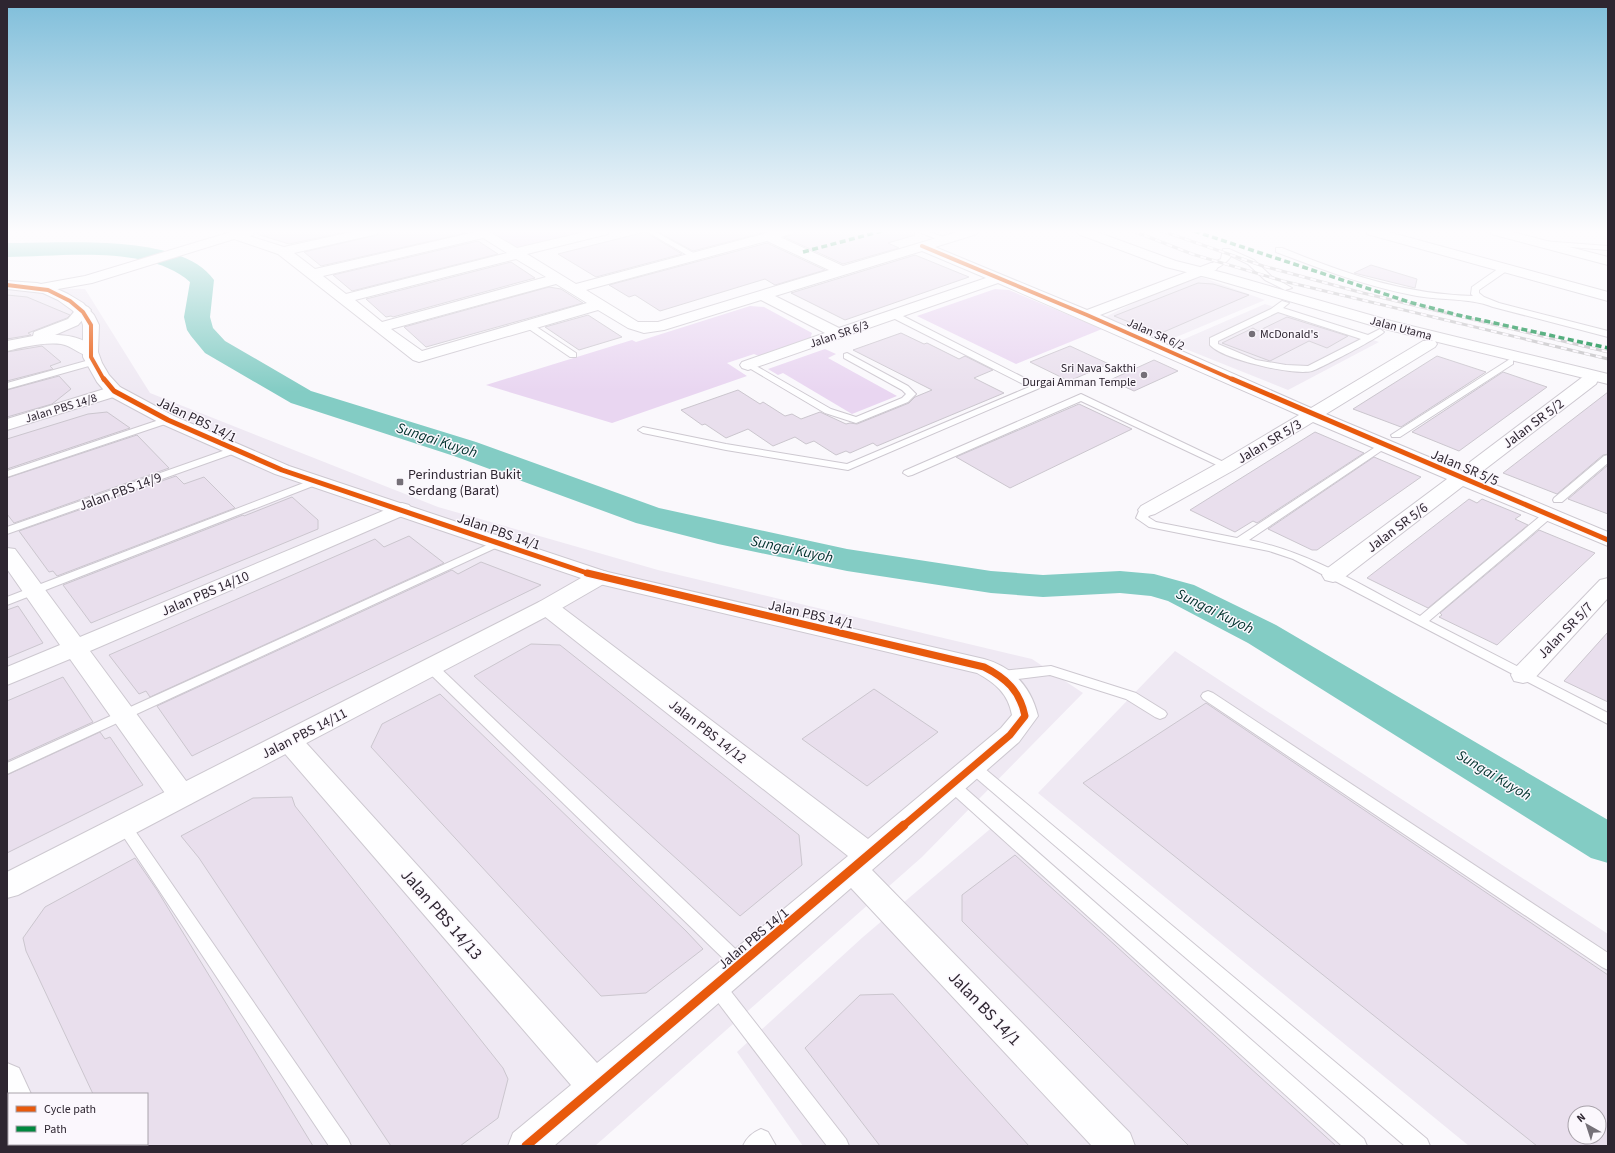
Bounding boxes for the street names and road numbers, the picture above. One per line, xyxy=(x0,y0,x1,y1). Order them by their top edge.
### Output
street label: Jalan Utama xyxy=(1368,312,1434,345)
street label: Jalan SR 6/2 xyxy=(1124,314,1187,355)
street label: Jalan SR 6/3 xyxy=(807,316,871,353)
street label: Jalan PBS 14/8 xyxy=(23,389,99,427)
street label: Jalan PBS 14/1 xyxy=(153,392,240,448)
street label: Jalan SR 5/2 xyxy=(1499,394,1568,453)
street label: Jalan SR 5/3 xyxy=(1234,415,1306,469)
street label: Jalan SR 5/5 xyxy=(1428,445,1502,491)
street label: Jalan PBS 14/9 xyxy=(76,468,165,516)
street label: Jalan SR 5/6 xyxy=(1363,498,1432,557)
street label: Jalan PBS 14/1 xyxy=(454,508,543,556)
street label: Jalan PBS 14/10 xyxy=(158,566,253,621)
street label: Jalan PBS 14/1 xyxy=(766,595,855,634)
street label: Jalan SR 5/7 xyxy=(1534,598,1598,664)
street label: Jalan PBS 14/12 xyxy=(664,695,751,769)
street label: Jalan PBS 14/11 xyxy=(258,704,351,764)
street label: Jalan PBS 14/13 xyxy=(395,864,488,966)
street label: Jalan PBS 14/1 xyxy=(714,903,793,974)
street label: Jalan BS 14/1 xyxy=(942,966,1026,1052)

